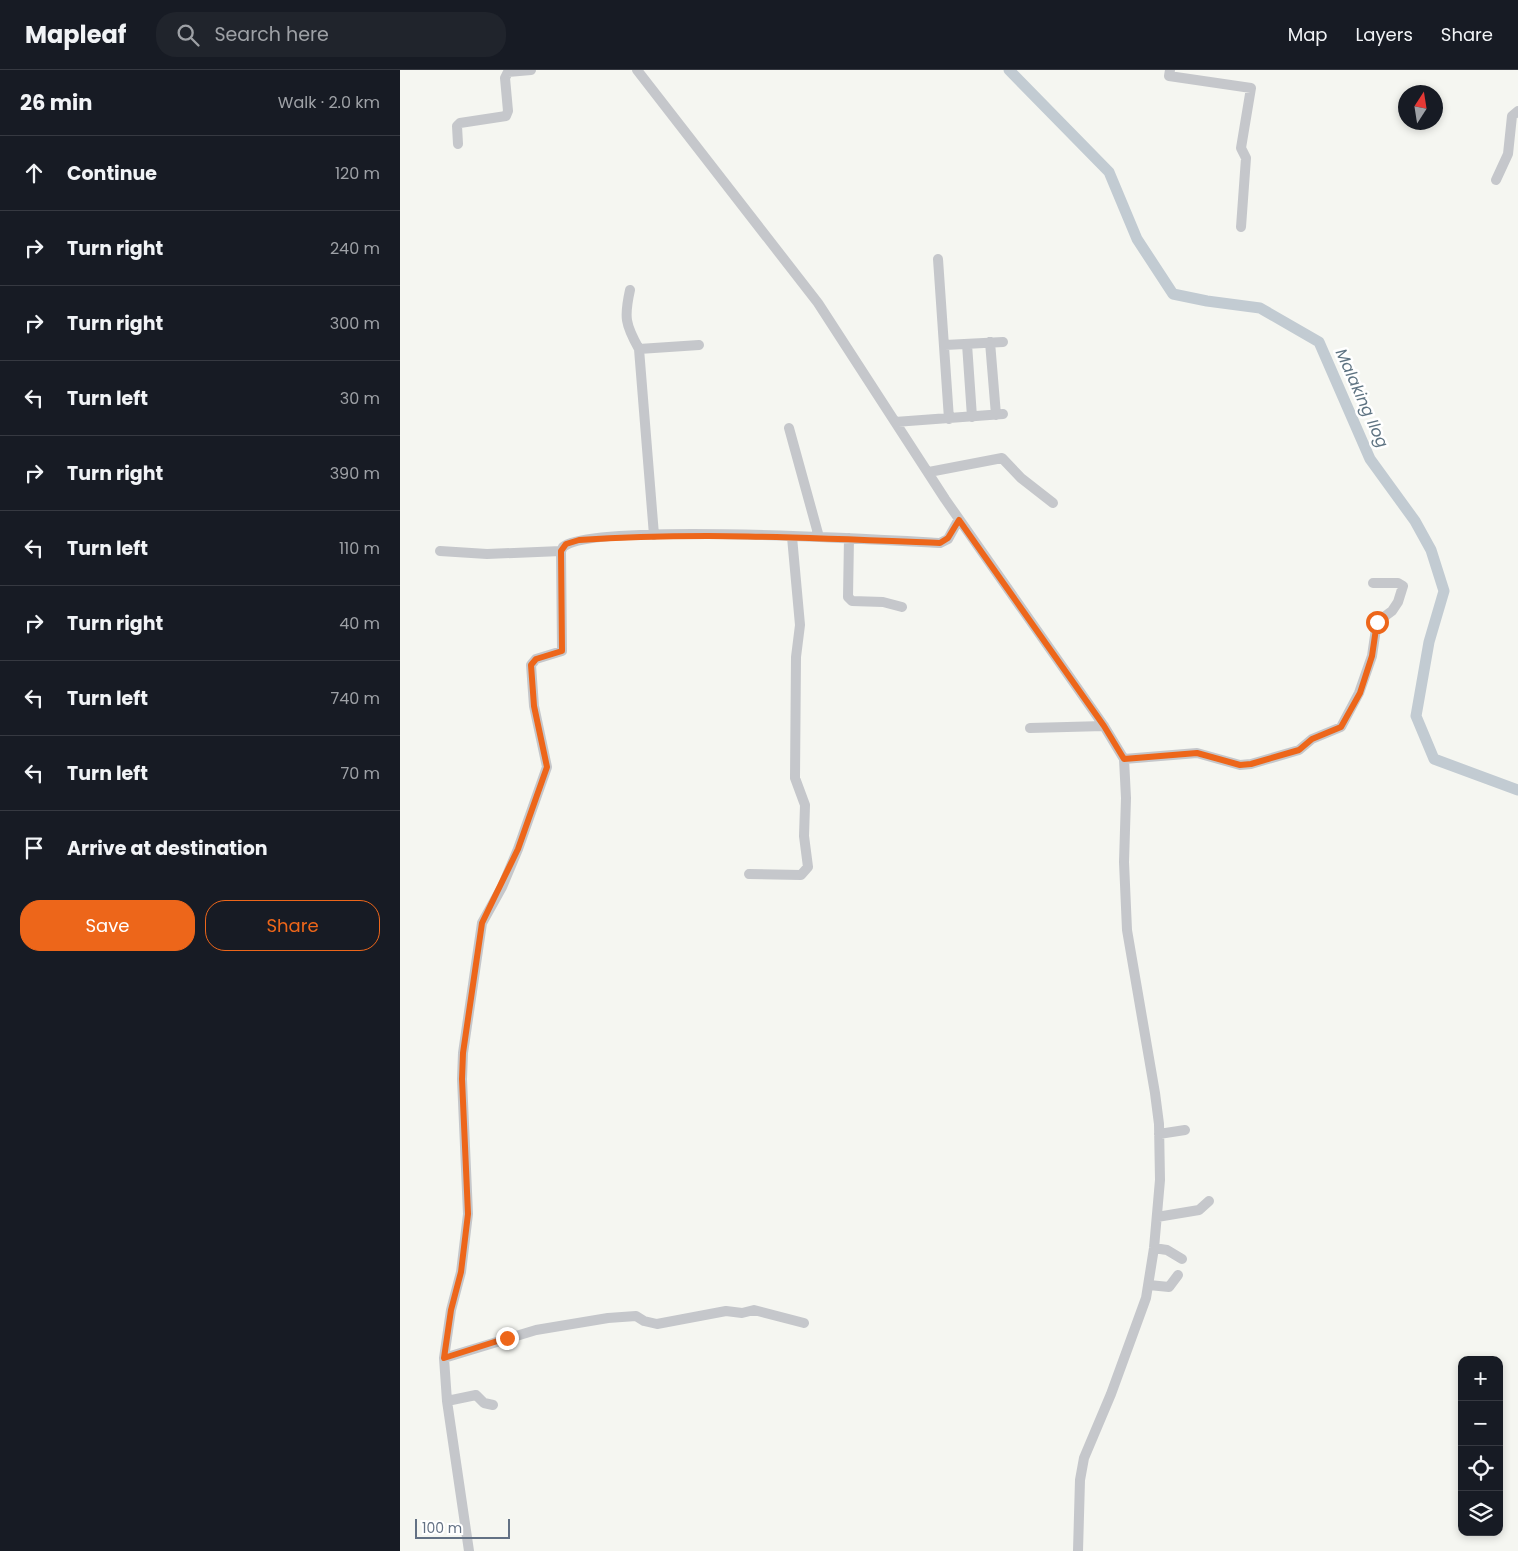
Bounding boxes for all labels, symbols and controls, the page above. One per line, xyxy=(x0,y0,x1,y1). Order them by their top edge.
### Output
search box xyxy=(156,12,506,57)
text: Mapleaf xyxy=(25,18,126,51)
icon: search xyxy=(174,21,202,49)
text: Search here xyxy=(214,21,329,48)
text: Map xyxy=(1288,22,1328,47)
text: Layers xyxy=(1356,22,1413,47)
text: Share xyxy=(1441,22,1493,47)
north arrow xyxy=(1398,85,1443,130)
text: 26 min xyxy=(20,88,92,117)
text: Walk · 2.0 km xyxy=(278,91,380,114)
icon: ahead xyxy=(20,159,48,187)
text: Continue xyxy=(67,160,157,187)
text: 120 m xyxy=(335,162,380,185)
icon: right xyxy=(20,234,48,262)
text: Turn right xyxy=(67,235,163,262)
text: 240 m xyxy=(330,237,380,260)
icon: right xyxy=(20,309,48,337)
text: Turn right xyxy=(67,310,163,337)
text: 300 m xyxy=(330,312,380,335)
water label: Malaking Ilog xyxy=(1330,345,1394,451)
icon: left xyxy=(20,384,48,412)
text: Turn left xyxy=(67,385,148,412)
text: 30 m xyxy=(340,387,380,410)
icon: right xyxy=(20,459,48,487)
text: Turn right xyxy=(67,460,163,487)
text: 390 m xyxy=(330,462,380,485)
icon: left xyxy=(20,534,48,562)
text: Turn left xyxy=(67,535,148,562)
text: 110 m xyxy=(339,537,380,560)
icon: right xyxy=(20,609,48,637)
text: Turn right xyxy=(67,610,163,637)
route start xyxy=(1366,611,1389,634)
text: 40 m xyxy=(339,612,380,635)
icon: left xyxy=(20,684,48,712)
text: Turn left xyxy=(67,685,148,712)
text: 740 m xyxy=(330,687,380,710)
icon: left xyxy=(20,759,48,787)
text: Turn left xyxy=(67,760,148,787)
text: 70 m xyxy=(340,762,380,785)
icon: arrive xyxy=(20,834,48,862)
text: Arrive at destination xyxy=(67,835,268,862)
button: Save xyxy=(20,900,195,951)
button: Share xyxy=(205,900,380,951)
route end xyxy=(496,1327,519,1350)
map controls xyxy=(1458,1356,1503,1536)
button: + xyxy=(1458,1356,1503,1401)
button: − xyxy=(1458,1401,1503,1446)
button: locate xyxy=(1458,1446,1503,1491)
button: layers xyxy=(1458,1491,1503,1536)
scale bar xyxy=(415,1516,510,1539)
text: 100 m xyxy=(422,1518,462,1538)

